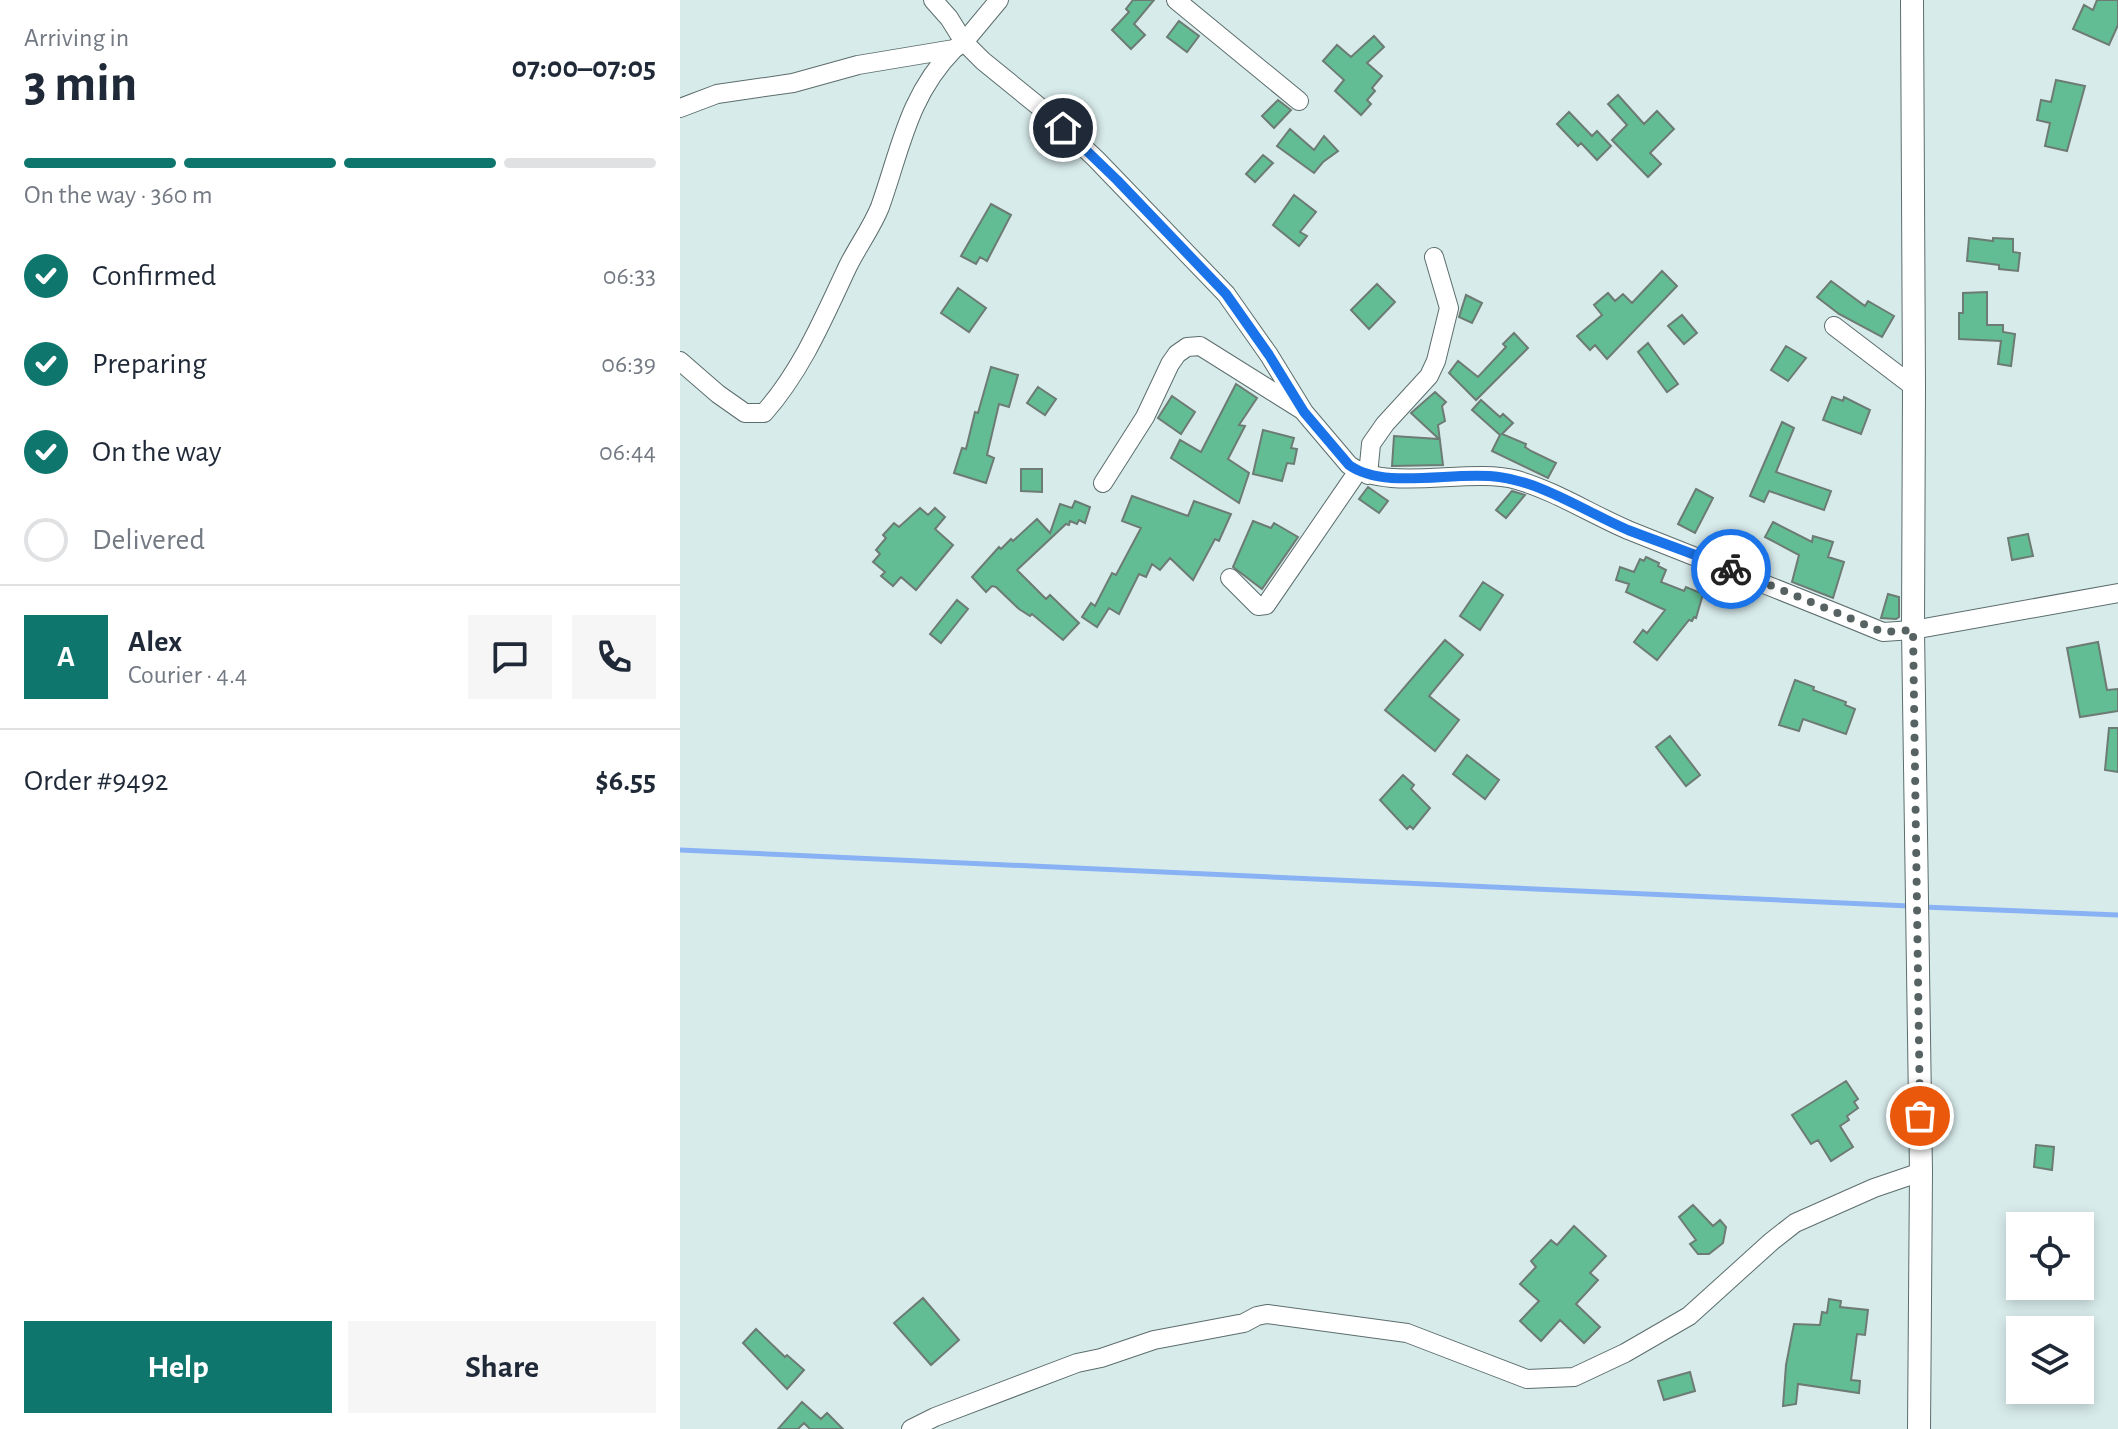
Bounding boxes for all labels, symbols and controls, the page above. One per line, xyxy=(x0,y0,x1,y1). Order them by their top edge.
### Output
text: Arriving in xyxy=(24,25,129,51)
text: 07:00–07:05 xyxy=(511,53,656,83)
text: 3 min xyxy=(24,58,137,110)
pin xyxy=(1029,94,1097,162)
icon: home xyxy=(1041,106,1085,150)
text: On the way · 360 m xyxy=(24,182,212,208)
icon: check xyxy=(24,254,68,298)
text: Confirmed xyxy=(92,261,216,291)
text: 06:33 xyxy=(603,263,656,289)
icon: check xyxy=(24,342,68,386)
text: Preparing xyxy=(92,349,207,379)
text: 06:39 xyxy=(601,351,656,377)
icon: check xyxy=(24,430,68,474)
text: On the way xyxy=(92,437,221,467)
text: 06:44 xyxy=(599,439,656,465)
text: Delivered xyxy=(92,525,205,555)
courier xyxy=(1691,529,1771,609)
icon: bike xyxy=(1709,547,1753,591)
button: chat xyxy=(468,615,552,699)
button: phone xyxy=(572,615,656,699)
text: Alex xyxy=(128,627,182,657)
text: A xyxy=(57,642,75,672)
text: Courier · 4.4 xyxy=(128,662,247,688)
text: Order #9492 xyxy=(24,766,168,796)
text: $6.55 xyxy=(595,766,656,796)
pin xyxy=(1886,1082,1954,1150)
icon: bag xyxy=(1898,1094,1942,1138)
map controls xyxy=(2006,1212,2094,1404)
button: locate xyxy=(2006,1212,2094,1300)
button: layers xyxy=(2006,1316,2094,1404)
button: Help xyxy=(24,1321,332,1413)
button: Share xyxy=(348,1321,656,1413)

